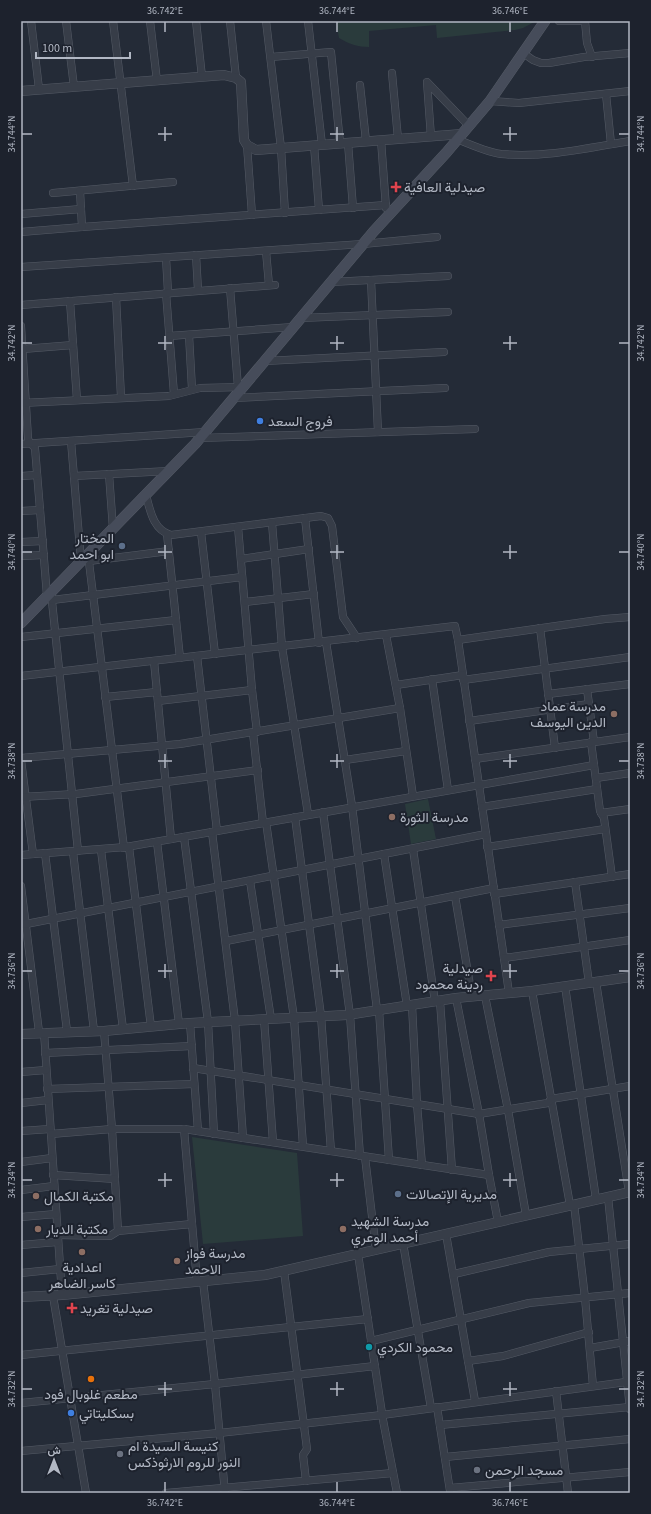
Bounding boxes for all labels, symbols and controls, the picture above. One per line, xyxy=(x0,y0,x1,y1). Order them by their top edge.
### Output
text: 36.742°E xyxy=(147,4,183,18)
text: 36.744°E xyxy=(319,4,355,18)
text: 36.746°E xyxy=(492,4,528,18)
scale bar xyxy=(36,34,130,60)
text: 100 m xyxy=(42,40,72,57)
text: 34.744°N xyxy=(5,115,19,153)
text: 34.744°N xyxy=(634,115,648,153)
place label: صيدلية العافية xyxy=(404,178,485,198)
marker: صيدلية العافية xyxy=(391,182,401,192)
text: 34.742°N xyxy=(5,324,19,362)
text: 34.742°N xyxy=(634,324,648,362)
place label: فروج السعد xyxy=(268,412,333,432)
marker: فروج السعد xyxy=(255,416,265,426)
place label: المختار ابو احمد xyxy=(70,529,114,565)
text: 34.740°N xyxy=(5,533,19,571)
text: 34.740°N xyxy=(634,533,648,571)
marker: المختار ابو احمد xyxy=(117,541,127,551)
place label: مدرسة عماد الدين اليوسف xyxy=(530,697,606,733)
marker: مدرسة عماد الدين اليوسف xyxy=(609,709,619,719)
text: 34.738°N xyxy=(5,742,19,780)
text: 34.738°N xyxy=(634,742,648,780)
place label: مدرسة الثورة xyxy=(400,808,468,828)
marker: مدرسة الثورة xyxy=(387,812,397,822)
text: 34.736°N xyxy=(5,952,19,990)
text: 34.736°N xyxy=(634,952,648,990)
place label: صيدلية ردينة محمود xyxy=(416,959,483,995)
marker: صيدلية ردينة محمود xyxy=(486,971,496,981)
text: 34.734°N xyxy=(5,1161,19,1199)
text: 34.734°N xyxy=(634,1161,648,1199)
place label: مديرية الإتصالات xyxy=(406,1185,497,1205)
place label: مكتبة الكمال xyxy=(44,1187,114,1207)
marker: مديرية الإتصالات xyxy=(393,1189,403,1199)
marker: مكتبة الكمال xyxy=(31,1191,41,1201)
place label: مدرسة الشهيد أحمد الوعري xyxy=(351,1212,429,1249)
place label: مكتبة الديار xyxy=(45,1220,108,1240)
marker: مكتبة الديار xyxy=(33,1224,43,1234)
marker: مدرسة الشهيد أحمد الوعري xyxy=(338,1224,348,1234)
place label: مدرسة فواز الاحمد xyxy=(184,1244,245,1280)
marker: اعدادية كاسر الضاهر xyxy=(77,1247,87,1257)
marker: مدرسة فواز الاحمد xyxy=(172,1256,182,1266)
place label: اعدادية كاسر الضاهر xyxy=(47,1258,116,1294)
place label: صيدلية تغريد xyxy=(80,1299,153,1319)
marker: صيدلية تغريد xyxy=(67,1303,77,1313)
place label: محمود الكردي xyxy=(377,1338,453,1359)
marker: محمود الكردي xyxy=(364,1342,374,1352)
text: 34.732°N xyxy=(5,1370,19,1408)
text: 34.732°N xyxy=(634,1370,648,1408)
marker: مطعم غلوبال فود xyxy=(86,1374,96,1384)
place label: مطعم غلوبال فود xyxy=(44,1385,138,1405)
place label: بسكليتاتي xyxy=(79,1404,134,1425)
marker: بسكليتاتي xyxy=(66,1408,76,1418)
place label: كنيسة السيدة ام النور للروم الارثوذكس xyxy=(128,1437,240,1473)
north arrow xyxy=(34,1440,74,1480)
text: ش xyxy=(47,1443,61,1458)
marker: كنيسة السيدة ام النور للروم الارثوذكس xyxy=(115,1449,125,1459)
place label: مسجد الرحمن xyxy=(485,1461,563,1481)
marker: مسجد الرحمن xyxy=(472,1465,482,1475)
text: 36.742°E xyxy=(147,1496,183,1510)
text: 36.744°E xyxy=(319,1496,355,1510)
text: 36.746°E xyxy=(492,1496,528,1510)

